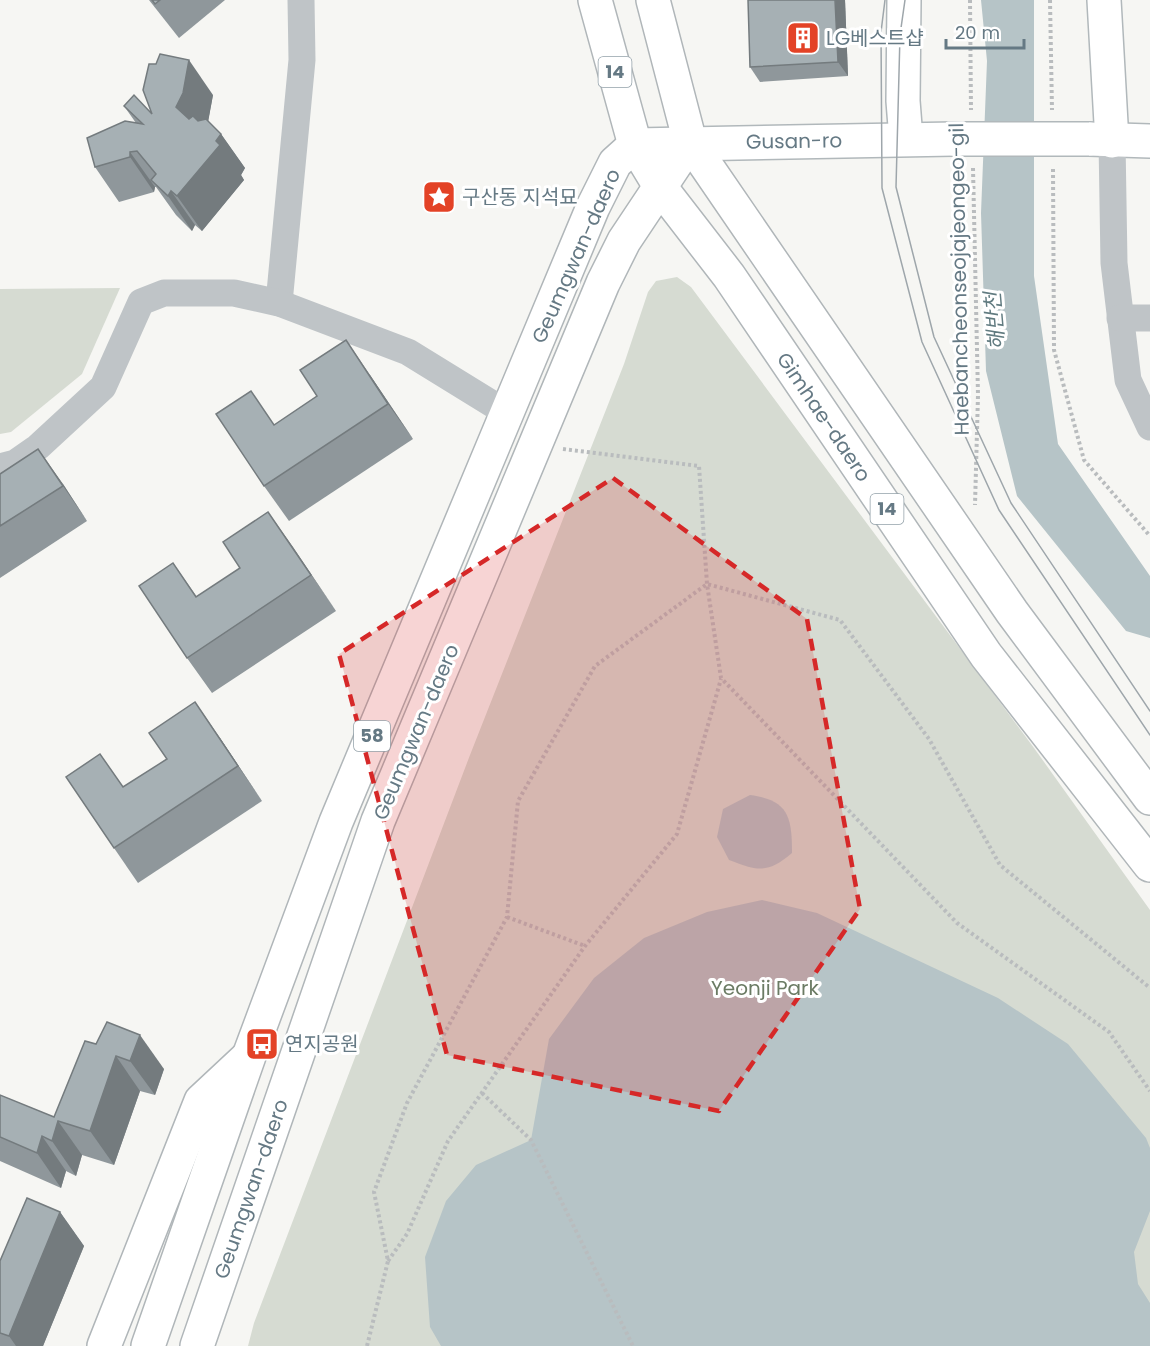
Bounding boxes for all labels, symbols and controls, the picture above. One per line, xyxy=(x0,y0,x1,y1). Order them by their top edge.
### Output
scale bar xyxy=(946,12,1024,50)
building icon: LG베스트샵 xyxy=(785,20,821,56)
text: 20 m xyxy=(955,20,1000,45)
place label: LG베스트샵 xyxy=(826,24,924,52)
road number: 14 xyxy=(598,57,632,87)
street label: Haebancheonseojajeongeo-gil xyxy=(942,122,976,436)
street label: Gusan-ro xyxy=(746,126,842,156)
street label: Geumgwan-daero xyxy=(525,164,627,348)
place icon: 구산동 지석묘 xyxy=(421,179,457,215)
place label: 구산동 지석묘 xyxy=(462,183,578,211)
water label: 해반천 xyxy=(977,288,1011,351)
street label: Gimhae-daero xyxy=(770,347,878,487)
road number: 14 xyxy=(870,494,904,524)
street label: Geumgwan-daero xyxy=(366,640,466,824)
road number: 58 xyxy=(354,721,390,751)
park label: Yeonji Park xyxy=(711,974,820,1002)
bus stop icon: 연지공원 xyxy=(244,1026,280,1062)
place label: 연지공원 xyxy=(285,1030,359,1058)
street label: Geumgwan-daero xyxy=(207,1095,295,1283)

